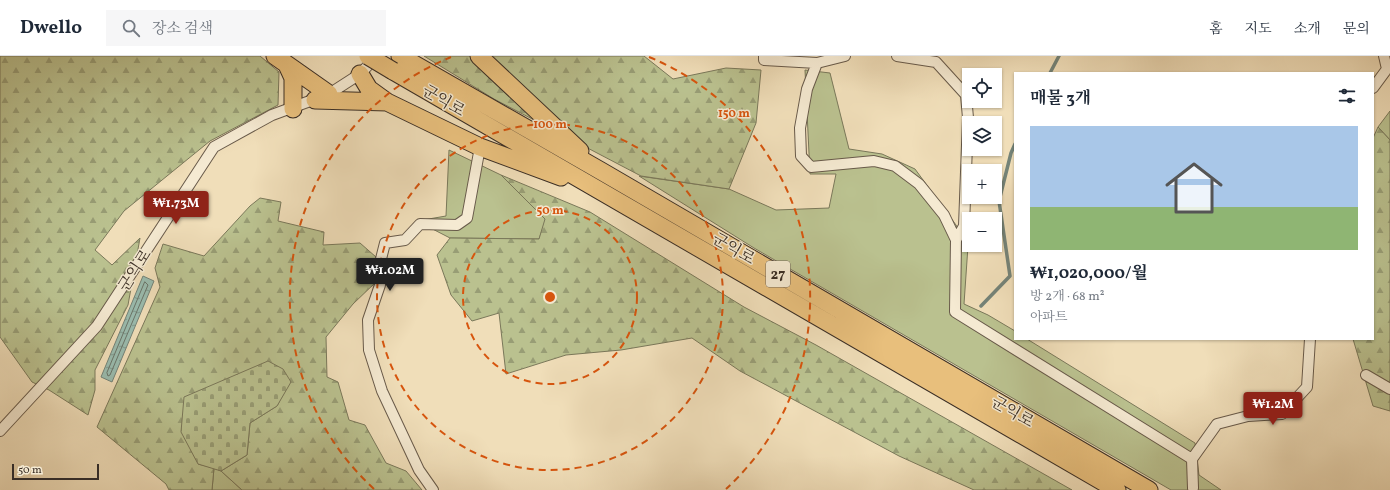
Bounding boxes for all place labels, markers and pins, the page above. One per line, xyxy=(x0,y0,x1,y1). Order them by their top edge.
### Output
pin: ₩1.73M xyxy=(143,191,209,225)
pin: ₩1.02M xyxy=(357,258,423,292)
centre of rings xyxy=(543,290,557,304)
pin: ₩1.2M xyxy=(1245,392,1301,426)

